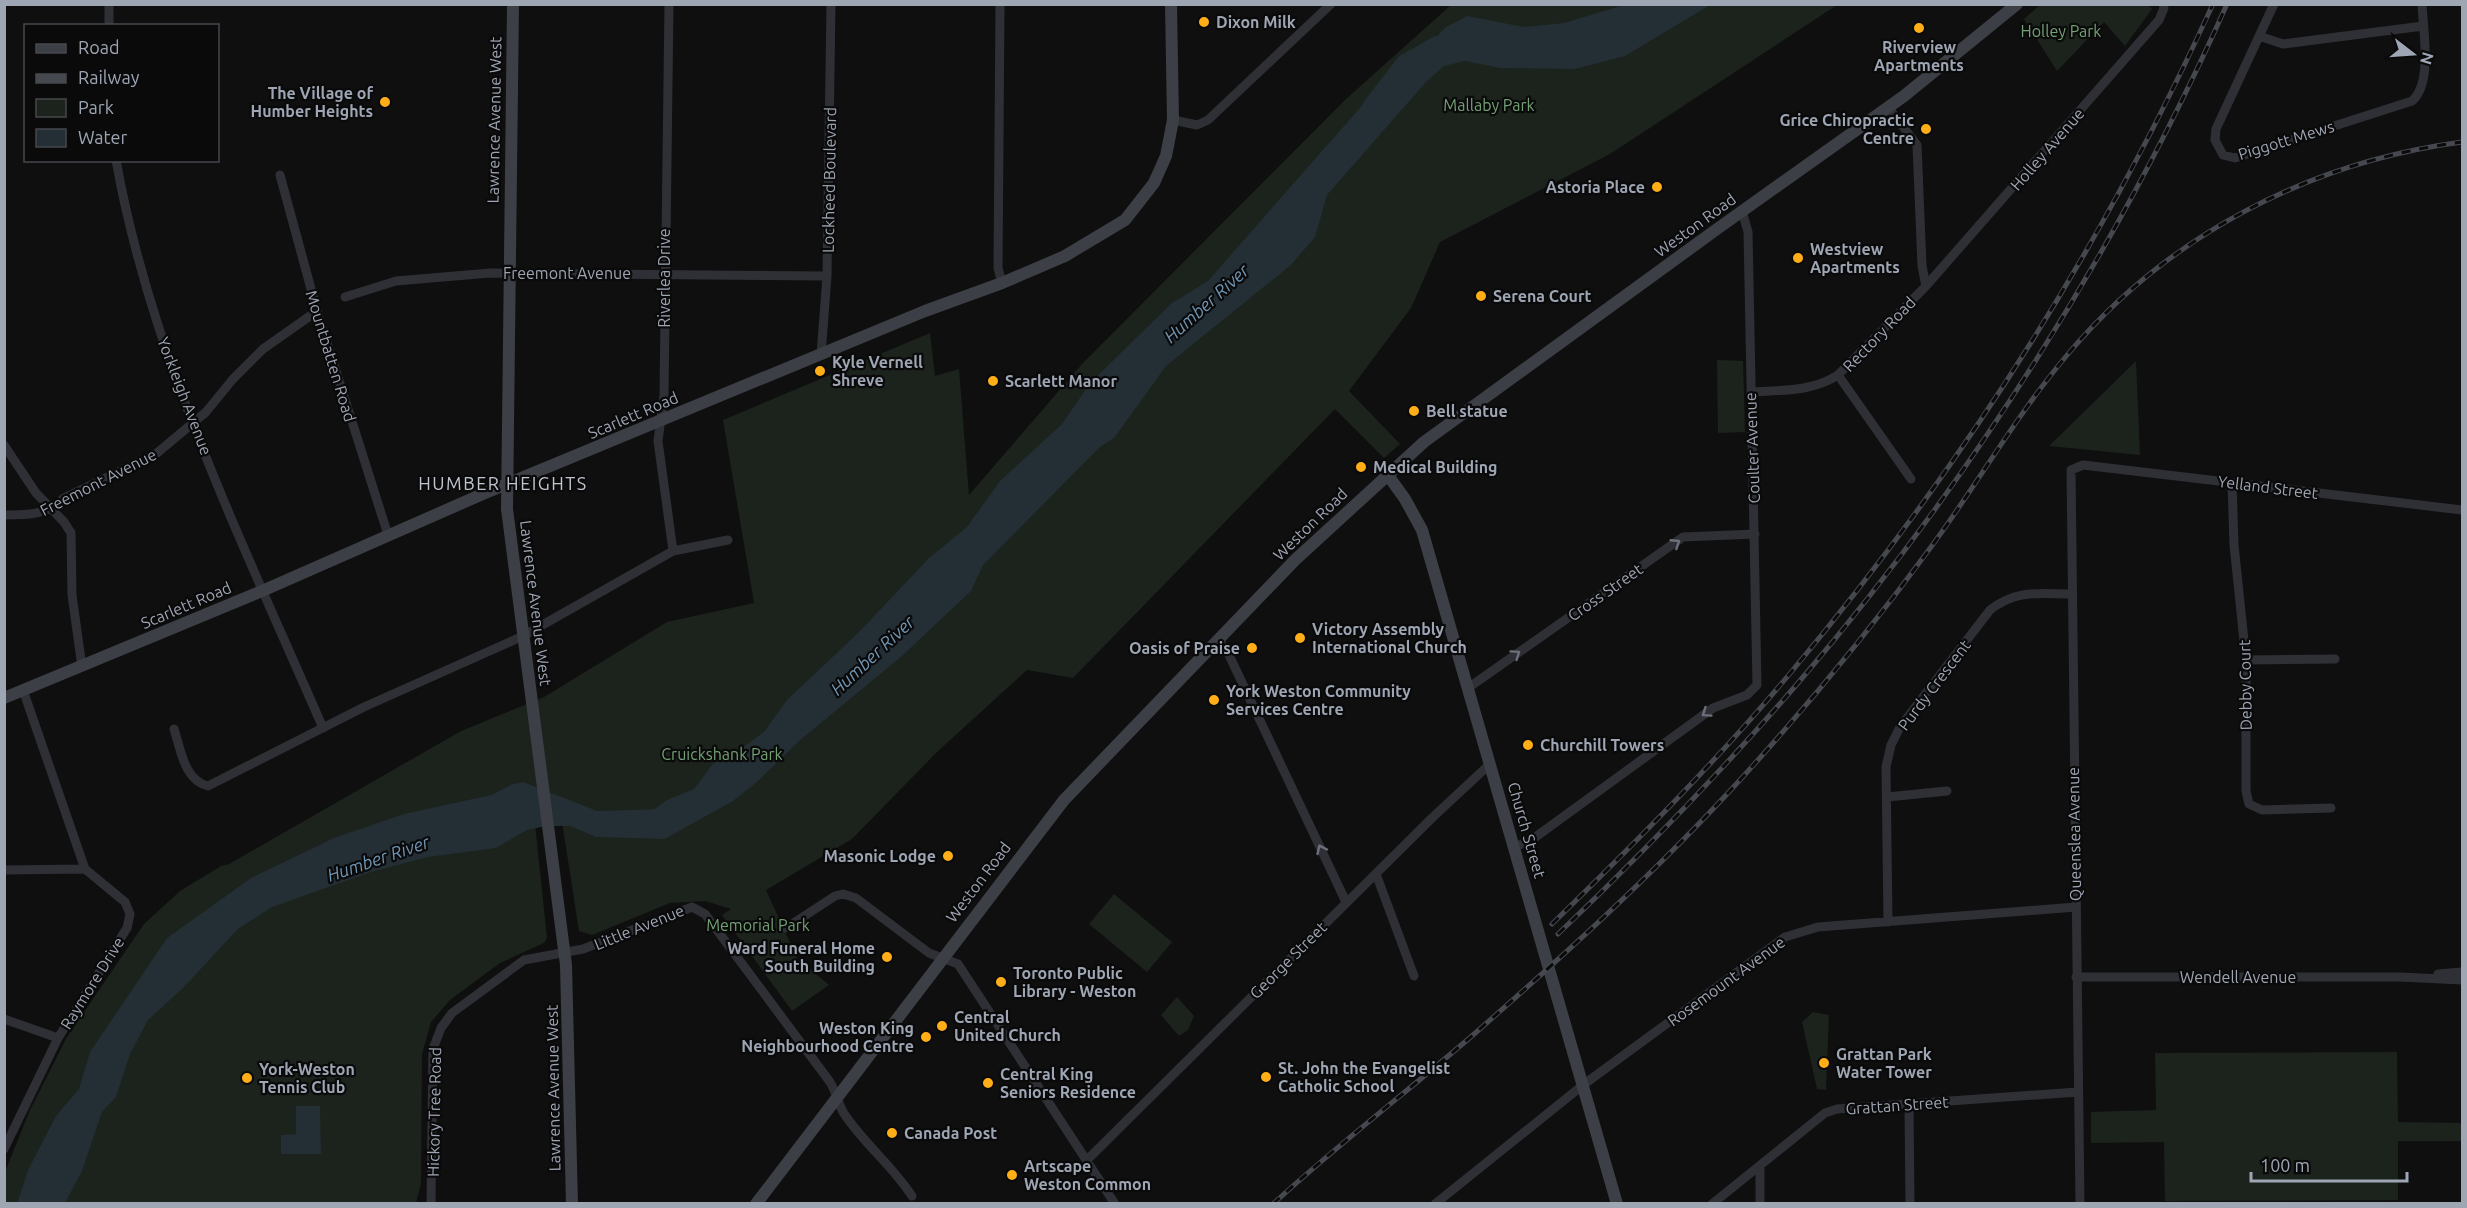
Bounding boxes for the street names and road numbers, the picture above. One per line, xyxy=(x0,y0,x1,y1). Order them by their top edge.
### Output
street label: Lawrence Avenue West xyxy=(484,36,504,204)
street label: Holley Avenue xyxy=(2006,104,2088,194)
street label: Lockheed Boulevard xyxy=(819,107,839,253)
street label: Piggott Mews xyxy=(2236,117,2336,163)
street label: Weston Road xyxy=(1651,190,1739,260)
street label: Riverlea Drive xyxy=(655,228,673,328)
street label: Freemont Avenue xyxy=(503,264,631,282)
street label: Mountbatten Road xyxy=(302,288,360,424)
street label: Rectory Road xyxy=(1839,293,1919,375)
street label: Yorkleigh Avenue xyxy=(154,334,216,458)
street label: Scarlett Road xyxy=(585,388,681,442)
street label: Coulter Avenue xyxy=(1741,392,1763,504)
street label: Freemont Avenue xyxy=(37,445,159,519)
street label: Yelland Street xyxy=(2217,472,2320,502)
street label: Weston Road xyxy=(1269,484,1351,564)
street label: Lawrence Avenue West xyxy=(517,519,555,688)
street label: Cross Street xyxy=(1564,559,1647,624)
street label: Scarlett Road xyxy=(138,578,234,632)
street label: Purdy Crescent xyxy=(1894,636,1974,734)
street label: Debby Court xyxy=(2235,639,2255,731)
street label: Queenslea Avenue xyxy=(2064,767,2084,901)
street label: Church Street xyxy=(1505,780,1549,881)
street label: Weston Road xyxy=(942,838,1014,926)
street label: Little Avenue xyxy=(591,901,687,953)
street label: George Street xyxy=(1246,917,1331,1002)
street label: Rosemount Avenue xyxy=(1664,932,1788,1030)
street label: Raymore Drive xyxy=(56,934,128,1032)
street label: Wendell Avenue xyxy=(2180,968,2296,986)
street label: Lawrence Avenue West xyxy=(543,1004,563,1172)
street label: Hickory Tree Road xyxy=(424,1047,444,1177)
street label: Grattan Street xyxy=(1845,1092,1950,1118)

